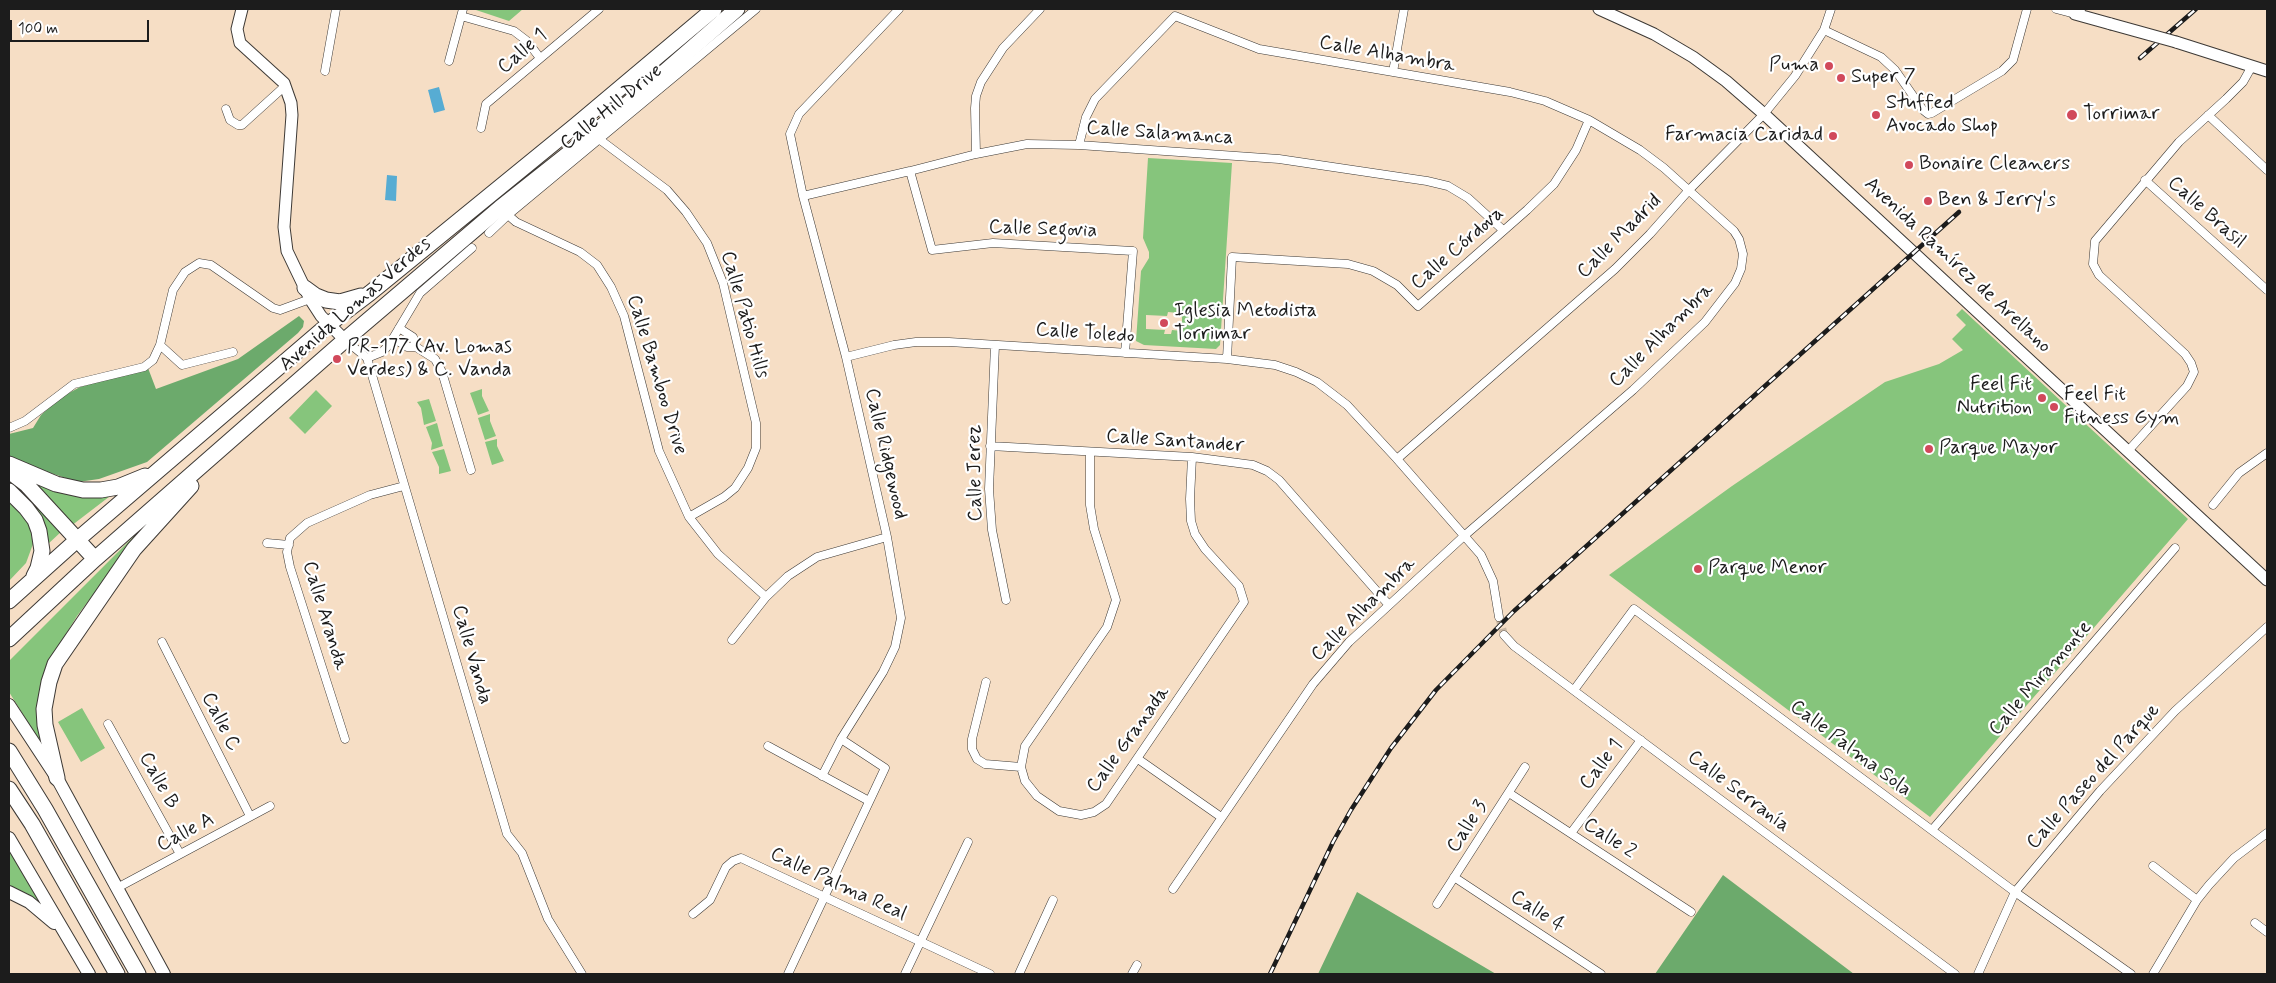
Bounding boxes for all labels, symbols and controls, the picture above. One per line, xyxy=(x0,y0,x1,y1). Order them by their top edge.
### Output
scale bar xyxy=(12,10,151,42)
text: 100 m xyxy=(18,19,58,39)
street label: Calle 1 xyxy=(493,24,553,80)
street label: Calle Alhambra xyxy=(1317,31,1457,79)
place label: Puma xyxy=(1769,54,1819,78)
street label: Calle Hill Drive xyxy=(556,60,668,156)
marker: Puma xyxy=(1823,60,1835,72)
place label: Super 7 xyxy=(1851,66,1916,90)
marker: Super 7 xyxy=(1835,72,1847,84)
place label: Stuffed Avocado Shop xyxy=(1886,92,1998,139)
place label: Torrimar xyxy=(2083,103,2160,127)
marker: Torrimar xyxy=(2065,108,2079,122)
marker: Stuffed Avocado Shop xyxy=(1870,109,1882,121)
street label: Calle Salamanca xyxy=(1086,117,1234,151)
place label: Farmacia Caridad xyxy=(1665,124,1823,148)
marker: Farmacia Caridad xyxy=(1827,130,1839,142)
place label: Bonaire Cleaners xyxy=(1919,153,2070,177)
marker: Bonaire Cleaners xyxy=(1903,159,1915,171)
street label: Calle Brasil xyxy=(2162,172,2250,254)
street label: Avenida Ramírez de Arellano xyxy=(1858,173,2056,359)
place label: Ben & Jerry's xyxy=(1938,189,2056,213)
street label: Calle Madrid xyxy=(1573,190,1667,284)
marker: Ben & Jerry's xyxy=(1922,195,1934,207)
street label: Calle Córdova xyxy=(1407,202,1509,296)
street label: Calle Segovia xyxy=(988,216,1098,244)
street label: Avenida Lomas Verdes xyxy=(275,233,437,377)
street label: Calle Patio Hills xyxy=(714,249,774,381)
street label: Calle Alhambra xyxy=(1605,279,1719,393)
street label: Calle Bamboo Drive xyxy=(620,292,692,458)
place label: Iglesia Metodista Torrimar xyxy=(1174,300,1317,347)
marker: Iglesia Metodista Torrimar xyxy=(1158,317,1170,329)
street label: Calle Toledo xyxy=(1035,319,1135,349)
place label: PR-177 (Av. Lomas Verdes) & C. Vanda xyxy=(347,336,512,383)
marker: PR-177 (Av. Lomas Verdes) & C. Vanda xyxy=(331,353,343,365)
place label: Feel Fit Nutrition xyxy=(1957,374,2032,421)
place label: Feel Fit Fitness Gym xyxy=(2064,384,2179,431)
street label: Calle Ridgewood xyxy=(858,386,912,522)
marker: Feel Fit Nutrition xyxy=(2036,392,2048,404)
marker: Feel Fit Fitness Gym xyxy=(2048,401,2060,413)
street label: Calle Jerez xyxy=(963,424,989,522)
street label: Calle Santander xyxy=(1105,425,1245,459)
place label: Parque Mayor xyxy=(1939,437,2057,461)
marker: Parque Mayor xyxy=(1923,443,1935,455)
street label: Calle Alhambra xyxy=(1307,553,1421,667)
place label: Parque Menor xyxy=(1708,557,1827,581)
street label: Calle Aranda xyxy=(296,559,352,673)
marker: Parque Menor xyxy=(1692,563,1704,575)
street label: Calle Vanda xyxy=(445,603,497,707)
street label: Calle Miramonte xyxy=(1984,617,2098,741)
street label: Calle Granada xyxy=(1082,682,1176,798)
street label: Calle C xyxy=(195,689,245,755)
street label: Calle Palma Sola xyxy=(1784,695,1916,803)
street label: Calle Paseo del Parque xyxy=(2022,699,2166,855)
street label: Calle 1 xyxy=(1575,735,1629,795)
street label: Calle Serranía xyxy=(1682,746,1794,838)
street label: Calle B xyxy=(133,748,183,814)
street label: Calle 3 xyxy=(1442,796,1494,858)
street label: Calle A xyxy=(153,808,219,858)
street label: Calle 2 xyxy=(1578,813,1640,865)
street label: Calle Palma Real xyxy=(766,843,910,927)
street label: Calle 4 xyxy=(1505,886,1569,938)

